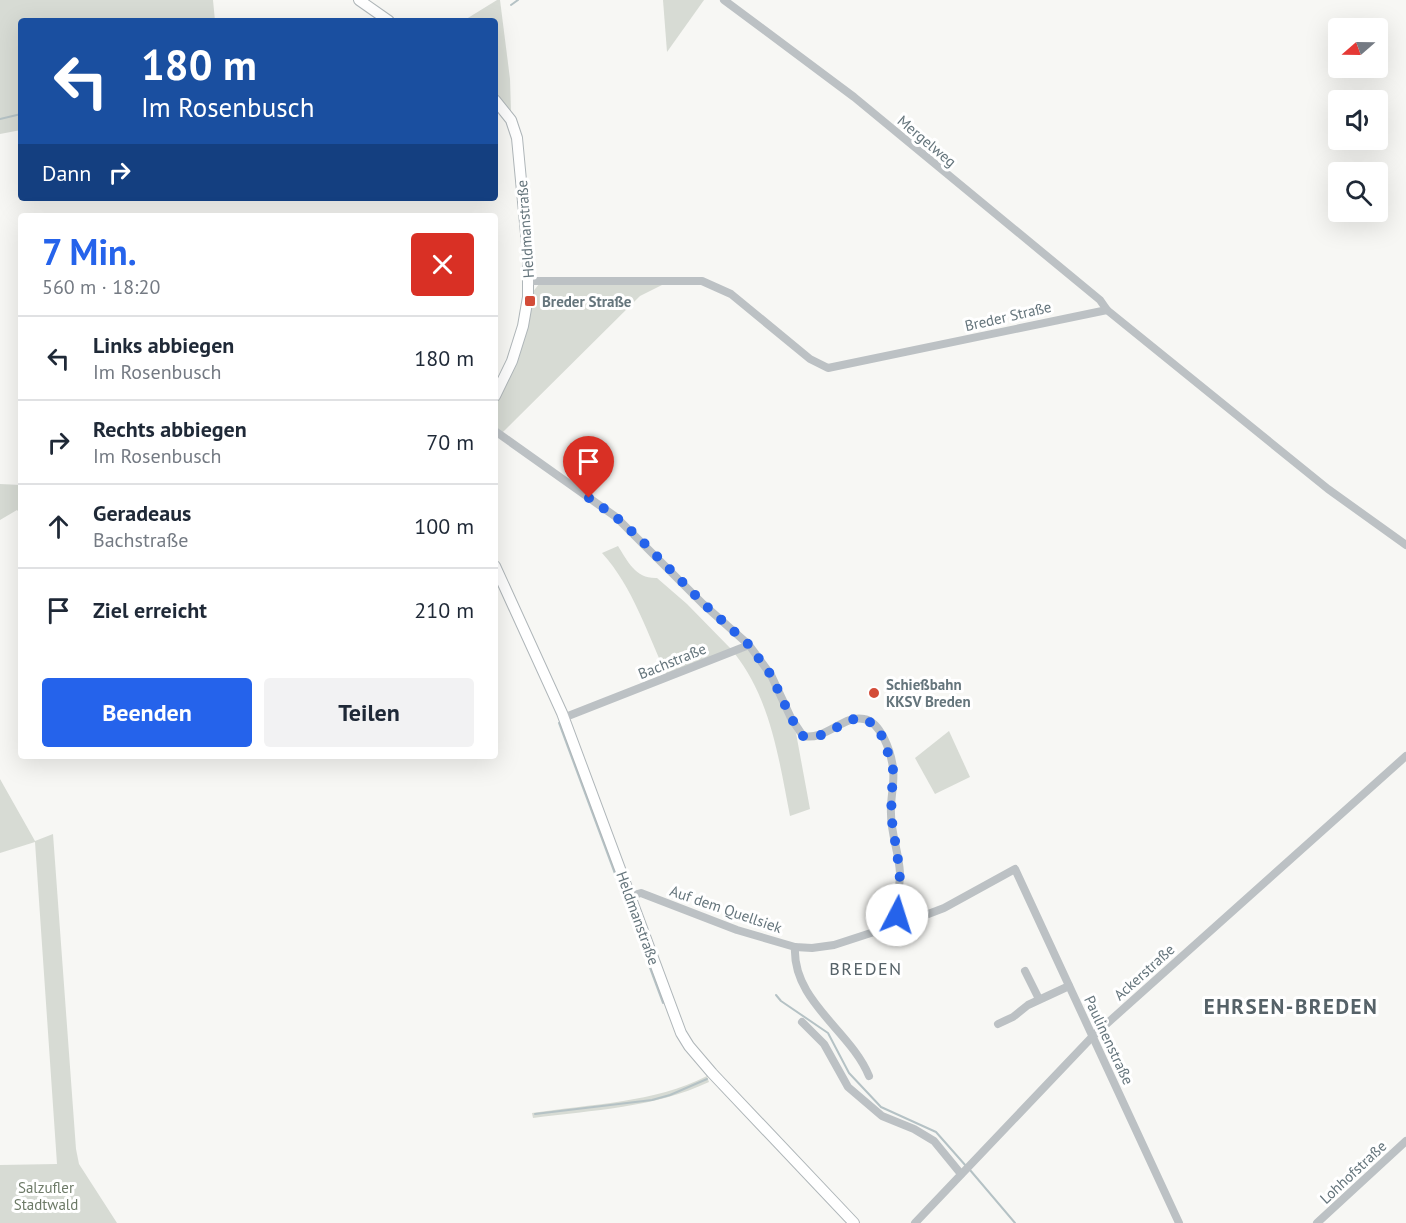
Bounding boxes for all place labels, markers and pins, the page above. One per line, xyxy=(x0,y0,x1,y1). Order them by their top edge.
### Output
place label: Breder Straße xyxy=(542,292,632,311)
marker: Breder Straße xyxy=(523,294,537,308)
pin xyxy=(563,436,614,498)
place label: Schießbahn KKSV Breden xyxy=(886,675,971,711)
marker: Schießbahn KKSV Breden xyxy=(867,686,881,700)

